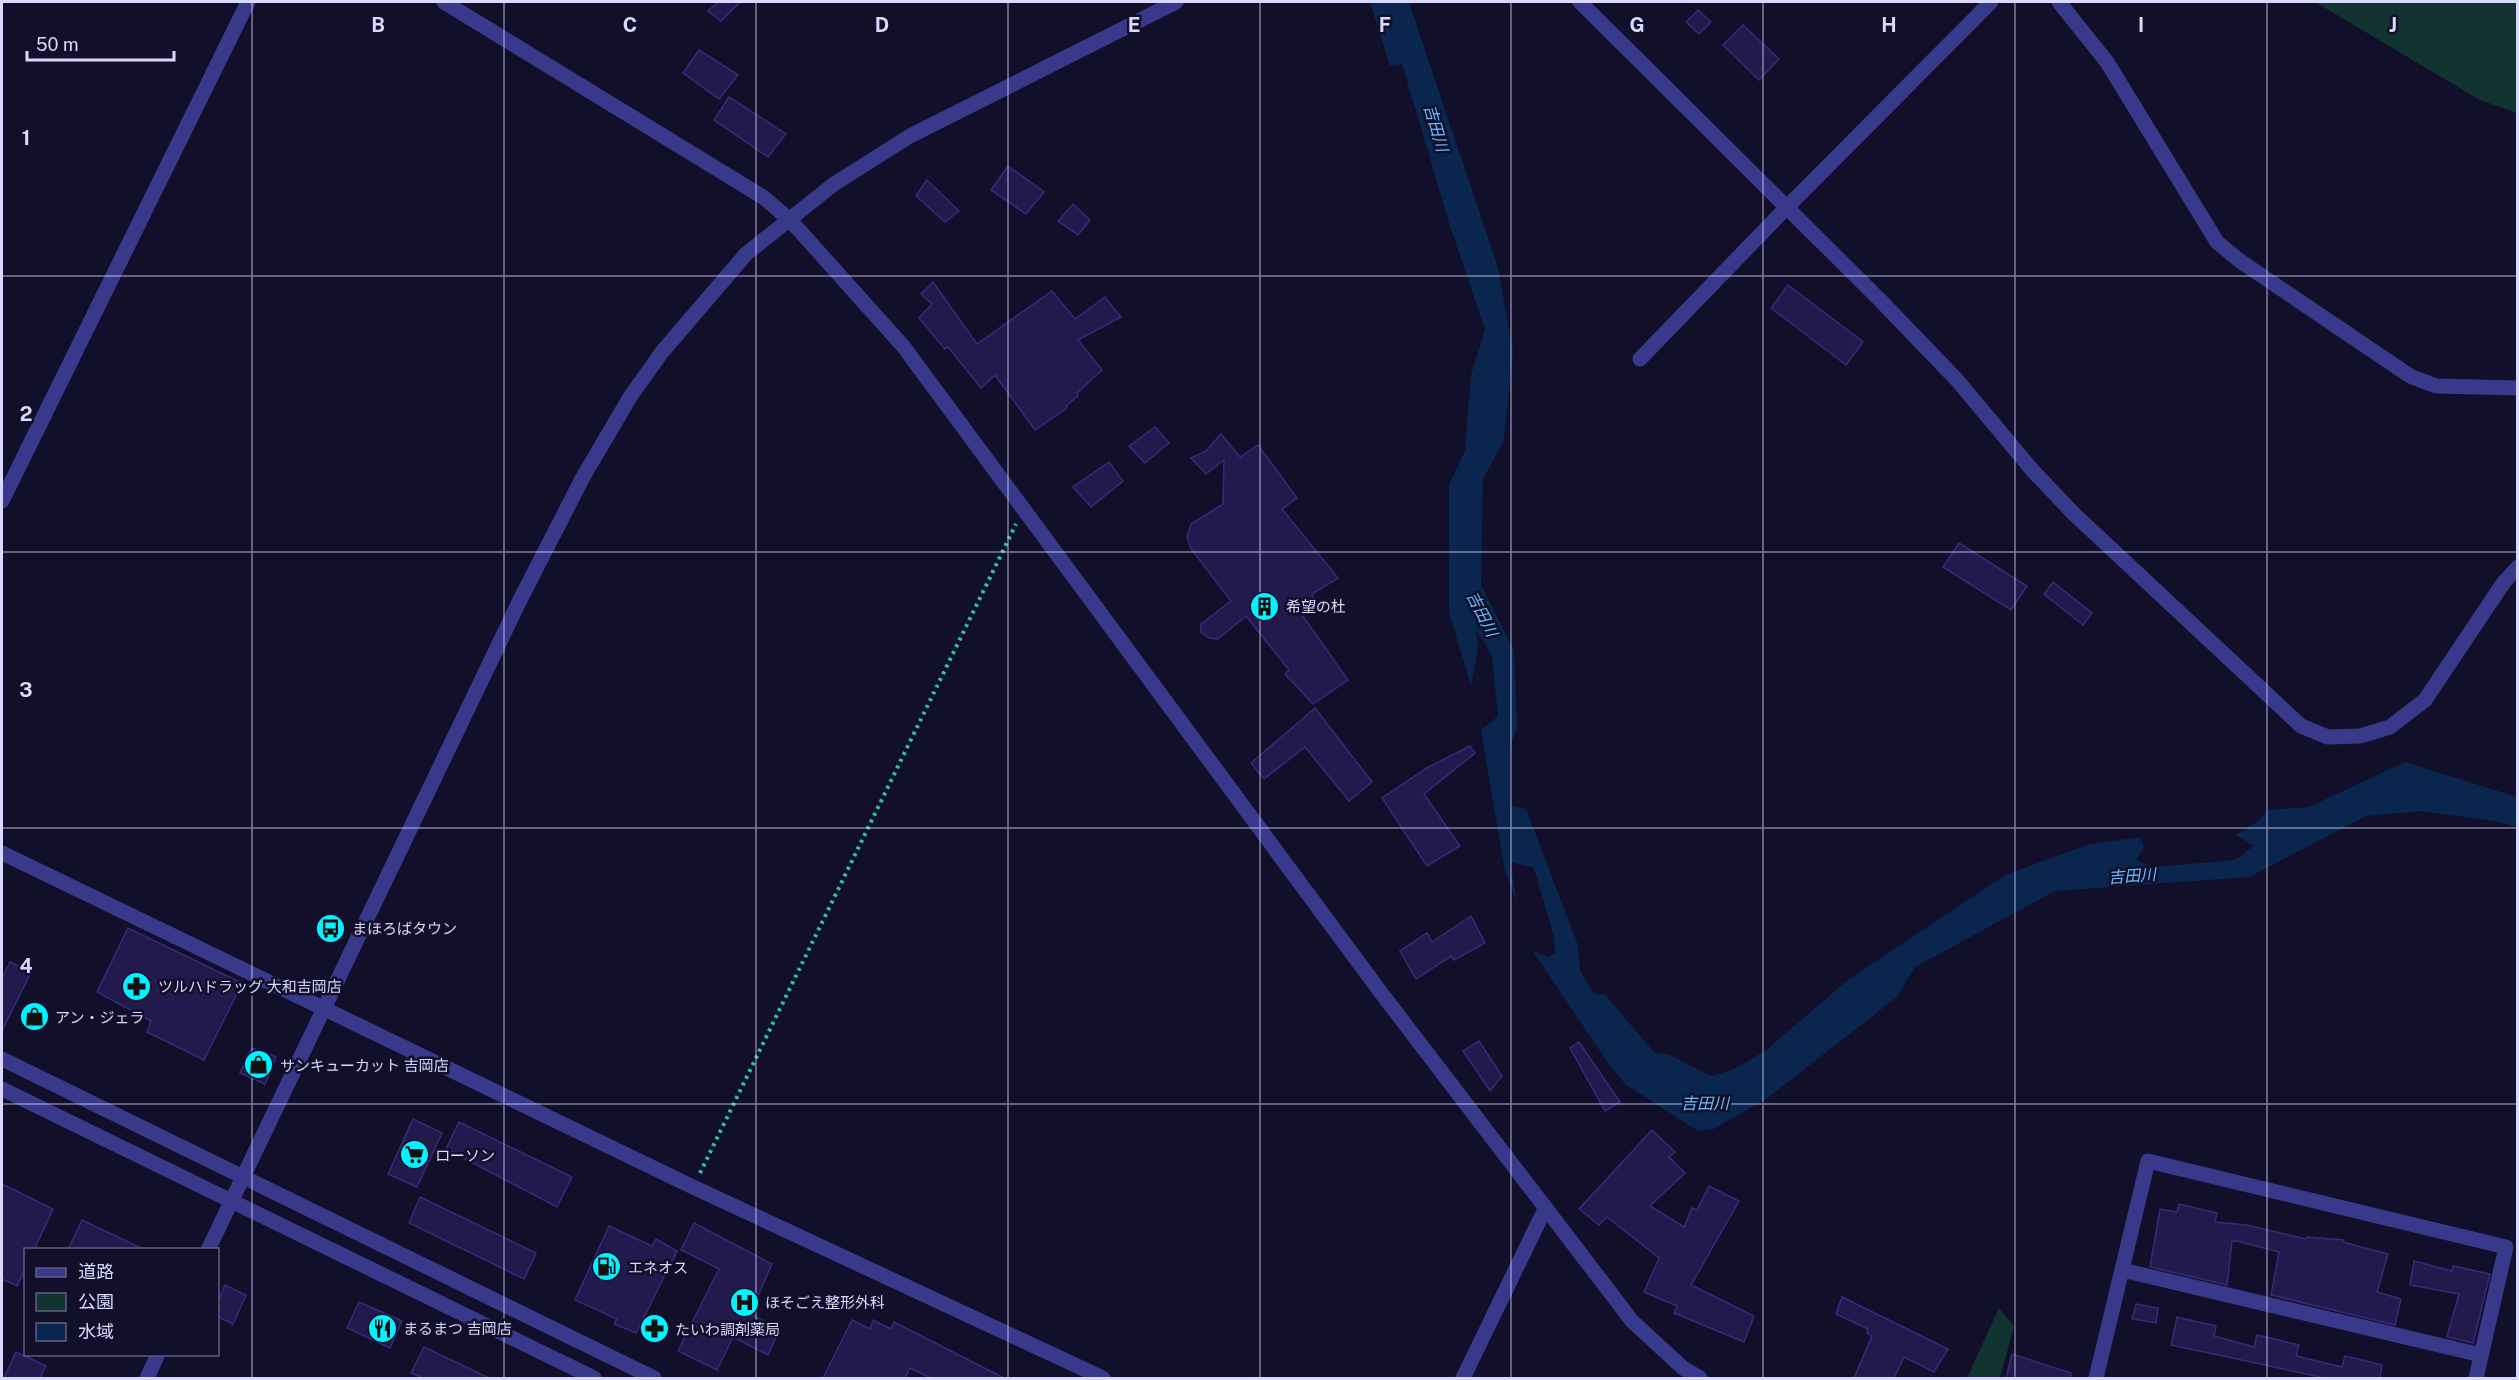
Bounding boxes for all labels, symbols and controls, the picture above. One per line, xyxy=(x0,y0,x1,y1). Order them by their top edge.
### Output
text: B xyxy=(371,13,385,37)
text: C xyxy=(623,13,637,37)
text: D xyxy=(875,13,889,37)
text: E xyxy=(1128,13,1140,37)
text: F xyxy=(1379,13,1391,37)
text: G xyxy=(1629,13,1645,37)
text: H xyxy=(1881,13,1897,37)
text: I xyxy=(2138,13,2144,37)
text: J xyxy=(2389,13,2397,37)
scale bar xyxy=(27,24,174,62)
text: 50 m xyxy=(36,34,79,55)
water label: 吉田川 xyxy=(1420,102,1452,156)
text: 1 xyxy=(22,126,30,150)
text: 2 xyxy=(20,402,32,426)
water label: 吉田川 xyxy=(1463,588,1502,641)
building icon: 希望の杜 xyxy=(1249,590,1281,622)
place label: 希望の杜 xyxy=(1286,598,1346,615)
text: 3 xyxy=(19,678,33,702)
water label: 吉田川 xyxy=(2107,865,2159,887)
bus stop icon: まほろばタウン xyxy=(315,912,347,944)
place label: まほろばタウン xyxy=(352,920,457,937)
text: 4 xyxy=(19,954,33,978)
pharmacy icon: ツルハドラッグ 大和吉岡店 xyxy=(121,970,153,1002)
place label: ツルハドラッグ 大和吉岡店 xyxy=(158,978,342,995)
shop icon: アン・ジェラ xyxy=(18,1001,50,1033)
place label: アン・ジェラ xyxy=(55,1009,144,1026)
shop icon: サンキューカット 吉岡店 xyxy=(243,1049,275,1081)
place label: サンキューカット 吉岡店 xyxy=(280,1057,449,1074)
water label: 吉田川 xyxy=(1681,1094,1731,1113)
supermarket icon: ローソン xyxy=(398,1139,430,1171)
place label: ローソン xyxy=(435,1147,495,1164)
legend xyxy=(24,1248,219,1356)
fuel station icon: エネオス xyxy=(591,1251,623,1283)
place label: エネオス xyxy=(628,1259,688,1276)
text: 道路 xyxy=(78,1261,114,1282)
hospital icon: ほそごえ整形外科 xyxy=(728,1286,760,1318)
text: 公園 xyxy=(78,1291,114,1312)
place label: ほそごえ整形外科 xyxy=(765,1294,885,1311)
restaurant icon: まるまつ 吉岡店 xyxy=(366,1312,398,1344)
pharmacy icon: たいわ調剤薬局 xyxy=(638,1313,670,1345)
place label: まるまつ 吉岡店 xyxy=(403,1320,512,1337)
text: 水域 xyxy=(78,1321,114,1342)
place label: たいわ調剤薬局 xyxy=(675,1321,780,1338)

